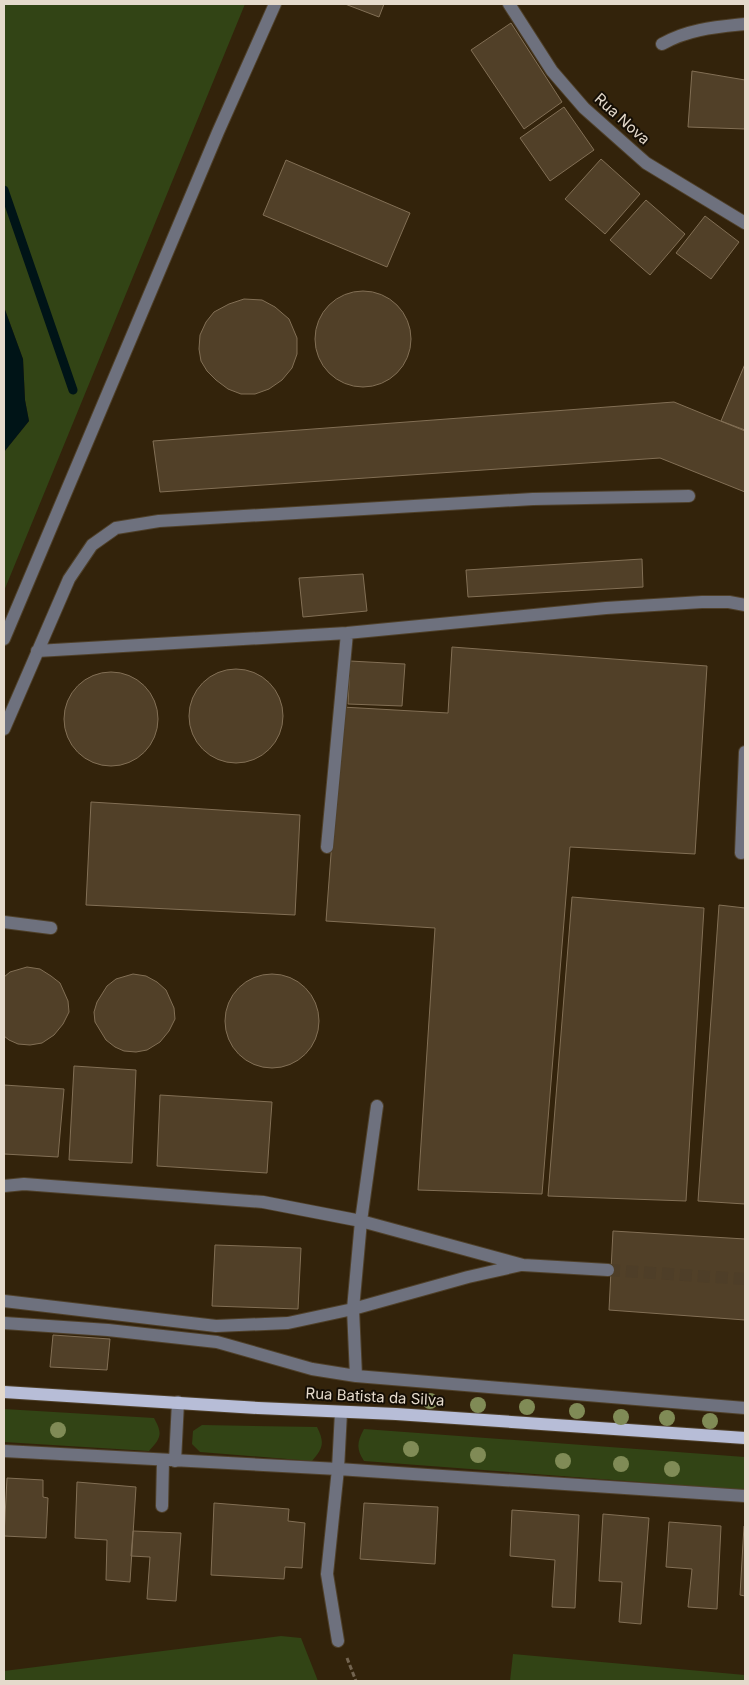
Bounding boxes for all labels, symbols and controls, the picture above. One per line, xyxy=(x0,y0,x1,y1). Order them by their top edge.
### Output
street label: Rua Nova xyxy=(591,89,654,148)
street label: Rua Batista da Silva xyxy=(305,1383,445,1410)

